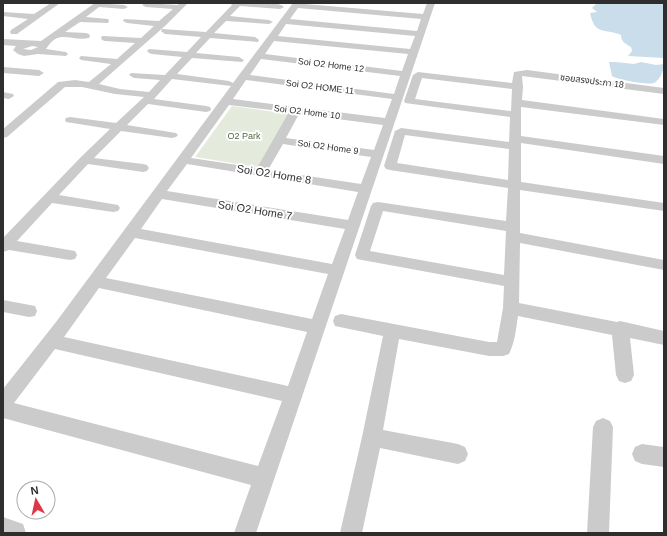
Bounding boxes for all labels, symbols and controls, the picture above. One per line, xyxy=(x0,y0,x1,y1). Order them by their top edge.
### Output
street label: Soi O2 Home 12 xyxy=(297,56,365,74)
street label: ซอยสรงประภา 18 xyxy=(559,72,625,90)
street label: Soi O2 HOME 11 xyxy=(285,78,355,96)
street label: Soi O2 Home 10 xyxy=(273,103,341,121)
park label: O2 Park xyxy=(227,131,261,141)
street label: Soi O2 Home 9 xyxy=(297,138,359,156)
street label: Soi O2 Home 8 xyxy=(236,162,312,186)
street label: Soi O2 Home 7 xyxy=(217,198,293,222)
north arrow xyxy=(16,480,56,520)
text: N xyxy=(30,484,39,497)

